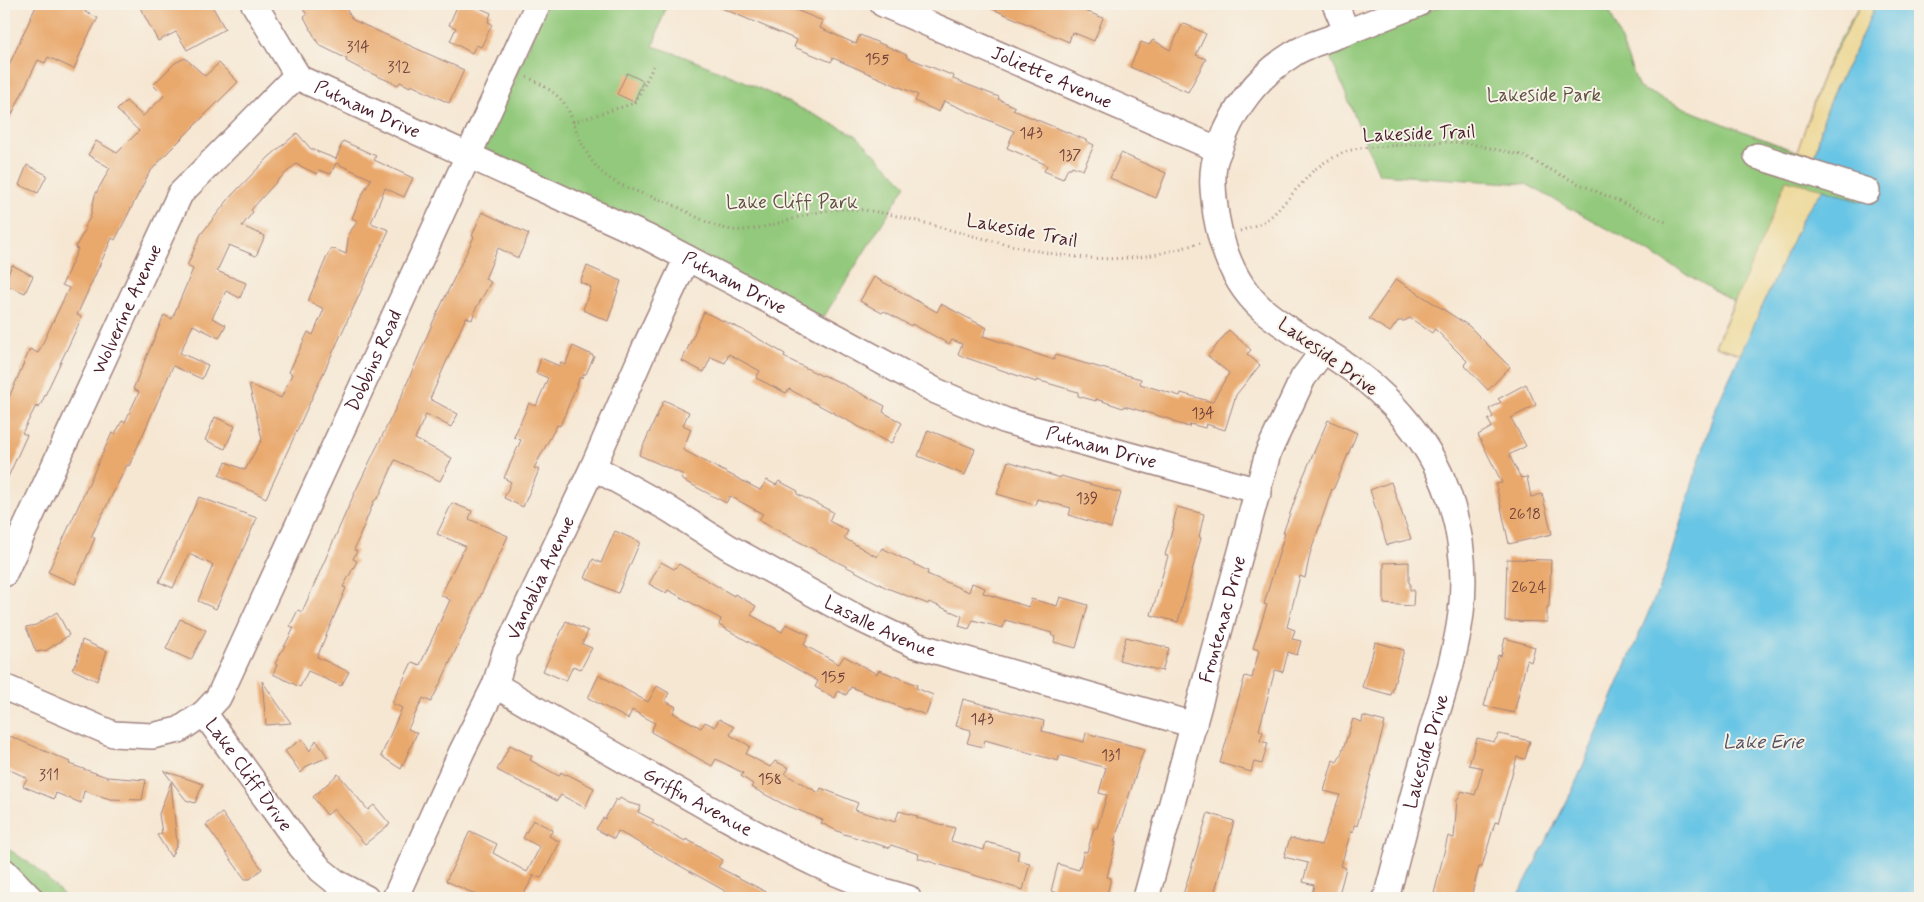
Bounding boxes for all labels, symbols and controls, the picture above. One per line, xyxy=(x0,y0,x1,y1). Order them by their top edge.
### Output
house number: 314 xyxy=(346,37,370,58)
street label: Joliette Avenue xyxy=(988,40,1116,115)
house number: 155 xyxy=(865,49,889,70)
house number: 312 xyxy=(387,57,411,78)
street label: Putnam Drive xyxy=(311,74,425,144)
park label: Lakeside Park xyxy=(1487,83,1602,108)
street label: Lakeside Trail xyxy=(1362,120,1476,148)
house number: 143 xyxy=(1019,123,1043,144)
house number: 137 xyxy=(1059,145,1081,166)
park label: Lake Cliff Park xyxy=(726,190,858,215)
street label: Lakeside Trail xyxy=(964,208,1080,254)
street label: Wolverine Avenue xyxy=(86,240,168,378)
street label: Putnam Drive xyxy=(678,245,791,320)
street label: Dobbins Road xyxy=(340,306,408,415)
street label: Lakeside Drive xyxy=(1273,312,1383,402)
house number: 134 xyxy=(1191,403,1215,424)
street label: Putnam Drive xyxy=(1043,420,1160,475)
house number: 139 xyxy=(1076,488,1098,509)
house number: 2618 xyxy=(1509,504,1541,525)
street label: Vandalia Avenue xyxy=(501,512,581,644)
street label: Frontenac Drive xyxy=(1193,553,1252,686)
house number: 2624 xyxy=(1511,577,1547,598)
street label: Lasalle Avenue xyxy=(820,589,939,663)
house number: 155 xyxy=(821,667,845,688)
street label: Lakeside Drive xyxy=(1398,691,1455,812)
house number: 143 xyxy=(970,709,994,730)
street label: Lake Cliff Drive xyxy=(199,713,298,837)
water label: Lake Erie xyxy=(1722,729,1805,756)
house number: 131 xyxy=(1101,745,1121,766)
street label: Griffin Avenue xyxy=(639,761,757,842)
house number: 311 xyxy=(39,765,59,786)
house number: 158 xyxy=(758,769,782,790)

